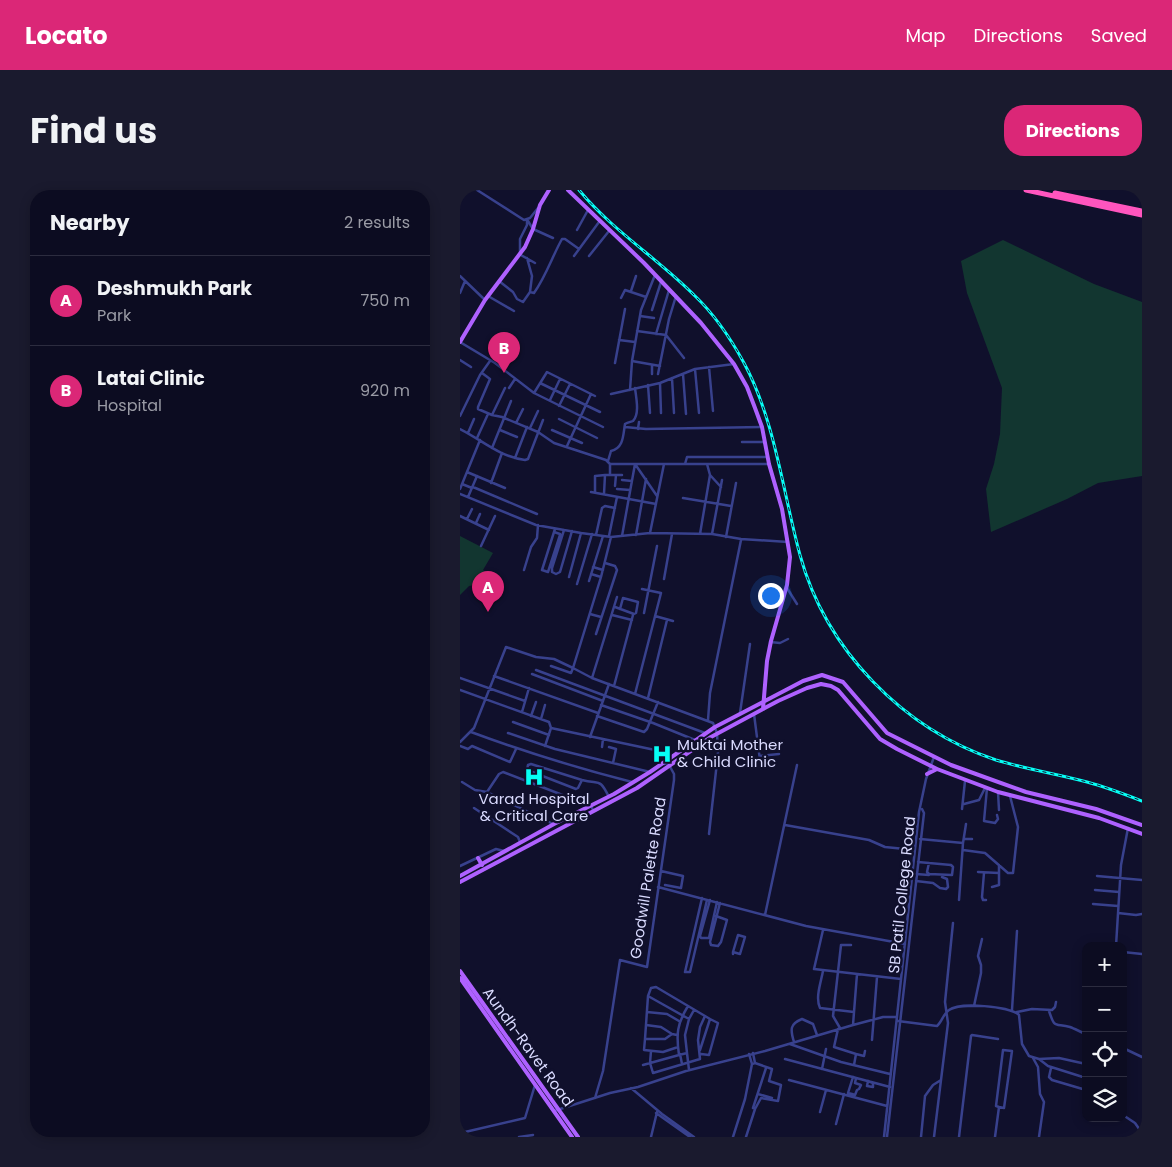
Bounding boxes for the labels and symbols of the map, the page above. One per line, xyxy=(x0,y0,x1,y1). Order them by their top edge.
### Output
pin: B xyxy=(488,332,520,373)
pin: A xyxy=(472,571,504,612)
your location xyxy=(758,583,784,609)
place label: Muktai Mother & Child Clinic xyxy=(677,734,783,772)
hospital icon: Muktai Mother & Child Clinic xyxy=(651,743,673,765)
hospital icon: Varad Hospital & Critical Care xyxy=(523,766,545,788)
place label: Varad Hospital & Critical Care xyxy=(478,788,590,826)
street label: Goodwill Palette Road xyxy=(624,796,671,960)
street label: SB Patil College Road xyxy=(883,815,920,975)
street label: Aundh-Ravet Road xyxy=(478,983,579,1111)

